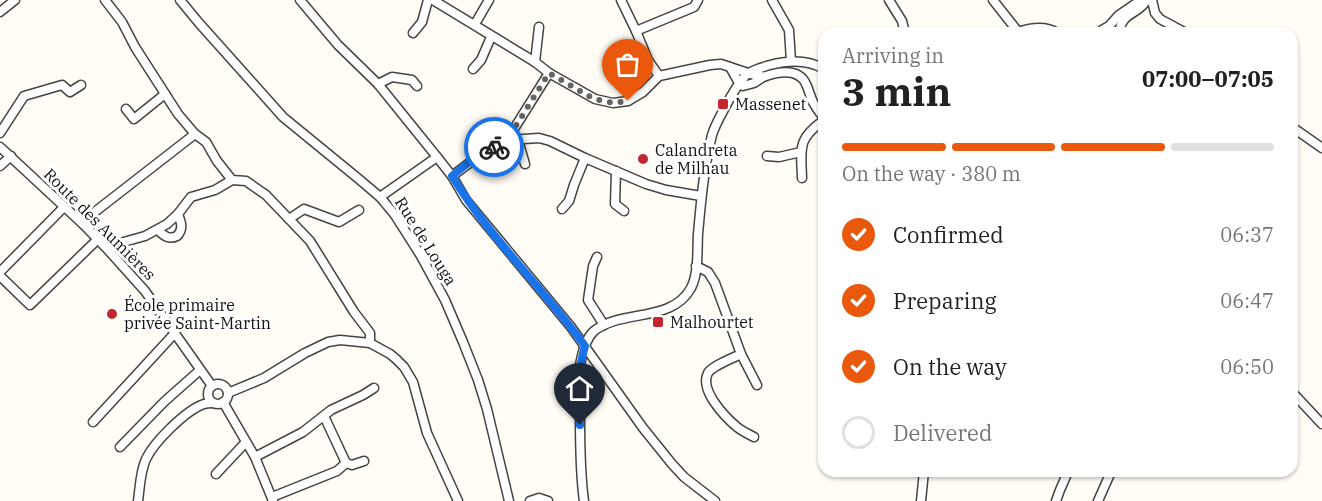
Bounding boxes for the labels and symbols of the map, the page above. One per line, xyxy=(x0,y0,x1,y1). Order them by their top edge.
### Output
pin xyxy=(602,39,653,101)
place label: Massenet xyxy=(735,94,807,114)
marker: Massenet xyxy=(716,97,730,111)
courier xyxy=(464,117,524,177)
place label: Calandreta de Milhau xyxy=(655,140,738,178)
marker: Calandreta de Milhau xyxy=(636,152,650,166)
street label: Route des Aumières xyxy=(40,164,160,284)
street label: Rue de Louga xyxy=(391,193,461,289)
place label: École primaire privée Saint-Martin xyxy=(124,294,271,333)
marker: École primaire privée Saint-Martin xyxy=(105,307,119,321)
place label: Malhourtet xyxy=(670,312,754,332)
marker: Malhourtet xyxy=(651,315,665,329)
pin xyxy=(554,363,605,425)

